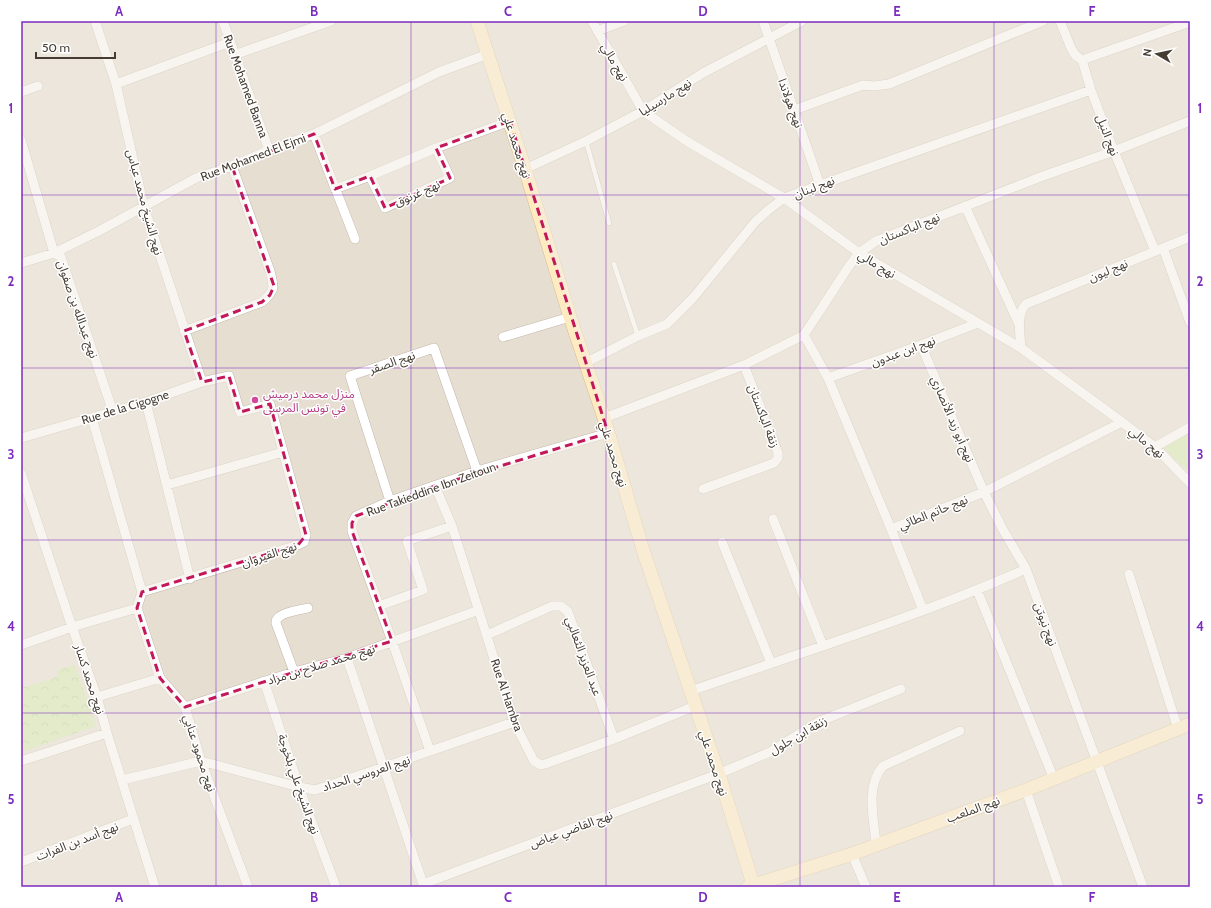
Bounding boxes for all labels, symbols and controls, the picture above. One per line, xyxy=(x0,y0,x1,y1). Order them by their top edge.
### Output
text: A xyxy=(115,3,124,19)
text: B xyxy=(310,3,318,19)
text: C xyxy=(504,3,512,19)
text: D xyxy=(698,3,708,19)
text: E xyxy=(893,3,901,19)
text: F xyxy=(1089,3,1096,19)
street label: Rue Mohamed Banna xyxy=(220,32,272,140)
scale bar xyxy=(36,34,115,60)
north arrow xyxy=(1137,34,1177,74)
text: 50 m xyxy=(42,40,70,55)
street label: نهج مالي xyxy=(596,40,632,85)
text: N xyxy=(1140,47,1155,57)
street label: نهج مارسيليا xyxy=(636,75,695,121)
street label: نهج هولاندا xyxy=(773,76,807,131)
text: 1 xyxy=(9,100,13,116)
text: 1 xyxy=(1198,100,1202,116)
street label: نهج محمد علي xyxy=(497,110,535,181)
street label: نهج النيل xyxy=(1091,112,1123,159)
street label: Rue Mohamed El Ejmi xyxy=(198,130,308,184)
street label: نهج الشيخ محمد عباس xyxy=(122,147,166,257)
street label: نهج لبنان xyxy=(791,172,837,204)
street label: نهج غرنوق xyxy=(392,176,443,212)
street label: نهج الباكستان xyxy=(876,209,943,249)
street label: نهج مالي xyxy=(854,247,899,284)
street label: نهج ليون xyxy=(1086,255,1131,287)
street label: نهج عبدالله بن صفوان xyxy=(52,258,102,361)
text: 2 xyxy=(8,273,15,289)
text: 2 xyxy=(1197,273,1204,289)
street label: نهج ابن عبدون xyxy=(869,332,938,371)
street label: نهج الصقر xyxy=(366,347,418,379)
street label: نهج أبو زيد الأنصاري xyxy=(925,374,978,466)
street label: زنقة الباكستان xyxy=(745,382,783,450)
place label: منزل محمد درميش في تونس المرسى xyxy=(263,386,355,417)
street label: Rue de la Cigogne xyxy=(79,387,171,427)
marker: منزل محمد درميش في تونس المرسى xyxy=(250,395,260,405)
street label: نهج محمد علي xyxy=(594,419,631,490)
street label: نهج مالي xyxy=(1124,423,1168,463)
text: 3 xyxy=(7,446,15,462)
text: 3 xyxy=(1196,446,1204,462)
street label: Rue Takieddine Ibn Zeitoun xyxy=(364,458,498,519)
street label: نهج حاتم الطائي xyxy=(896,491,971,535)
street label: نهج القيروان xyxy=(239,538,299,572)
street label: نهج نيوتن xyxy=(1029,600,1061,649)
street label: عبد العزيز الثعالبي xyxy=(560,614,605,699)
text: 4 xyxy=(7,618,15,634)
text: 4 xyxy=(1196,618,1204,634)
street label: نهج محمد صلاح بن مراد xyxy=(265,640,377,689)
street label: نهج محمد كسار xyxy=(69,641,108,717)
street label: Rue Al Hambra xyxy=(488,657,527,734)
street label: نهج محمود عنابي xyxy=(178,712,220,794)
street label: زنقة ابن جلول xyxy=(767,713,829,758)
street label: نهج محمد علي xyxy=(694,728,732,799)
street label: نهج الشيخ علي بلخوجة xyxy=(272,732,323,837)
street label: نهج العروسي الحداد xyxy=(320,752,413,797)
text: 5 xyxy=(8,791,15,807)
text: 5 xyxy=(1197,791,1204,807)
street label: نهج الملعب xyxy=(944,792,1002,827)
street label: نهج القاضي عياض xyxy=(527,807,616,854)
street label: نهج أسد بن الفرات xyxy=(34,818,121,865)
text: A xyxy=(115,889,124,905)
text: B xyxy=(310,889,318,905)
text: C xyxy=(504,889,512,905)
text: D xyxy=(698,889,708,905)
text: E xyxy=(893,889,901,905)
text: F xyxy=(1089,889,1096,905)

